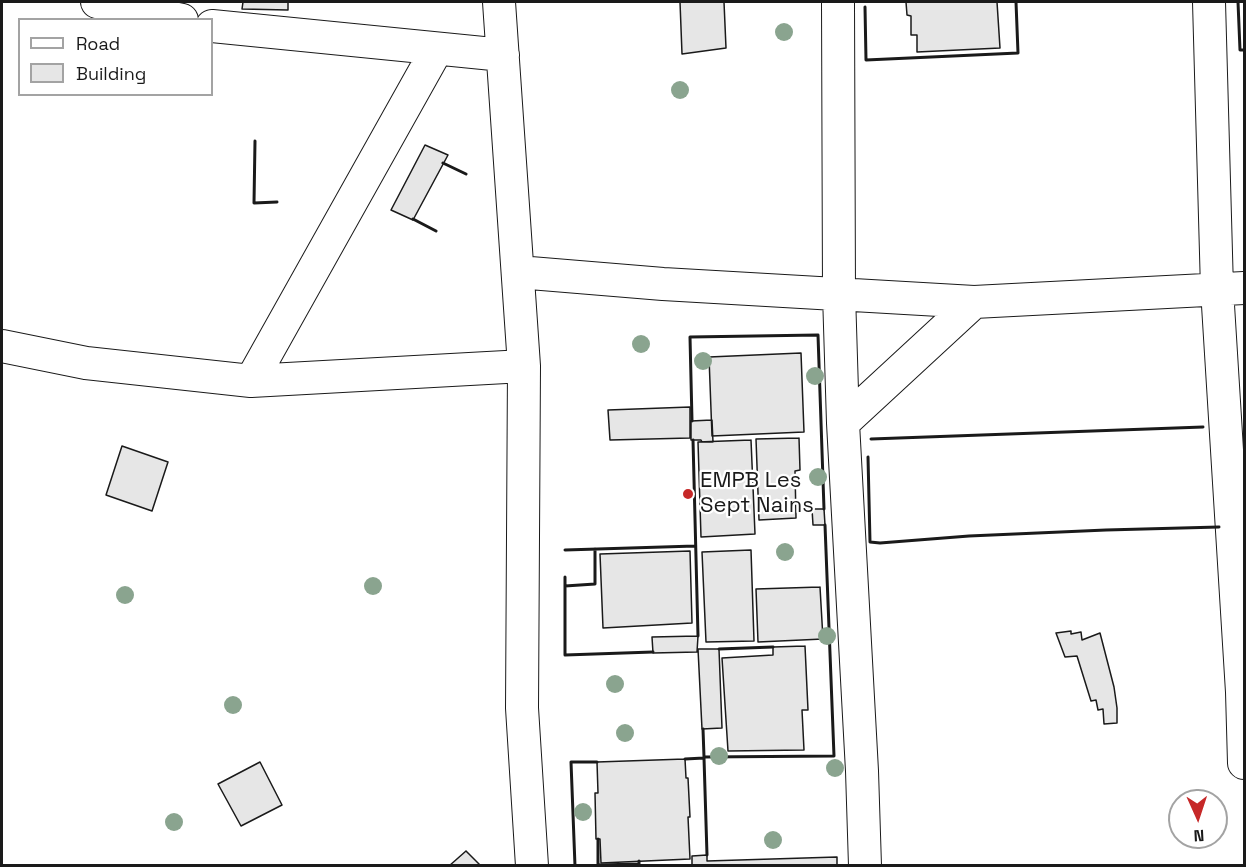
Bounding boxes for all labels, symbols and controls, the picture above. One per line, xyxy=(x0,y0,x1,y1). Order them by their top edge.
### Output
legend xyxy=(18,18,213,96)
text: Road xyxy=(76,32,120,55)
text: Building xyxy=(76,62,146,85)
place label: EMPB Les Sept Nains xyxy=(700,468,814,520)
marker: EMPB Les Sept Nains xyxy=(681,487,695,501)
north arrow xyxy=(1168,789,1228,849)
text: N xyxy=(1193,825,1205,846)

